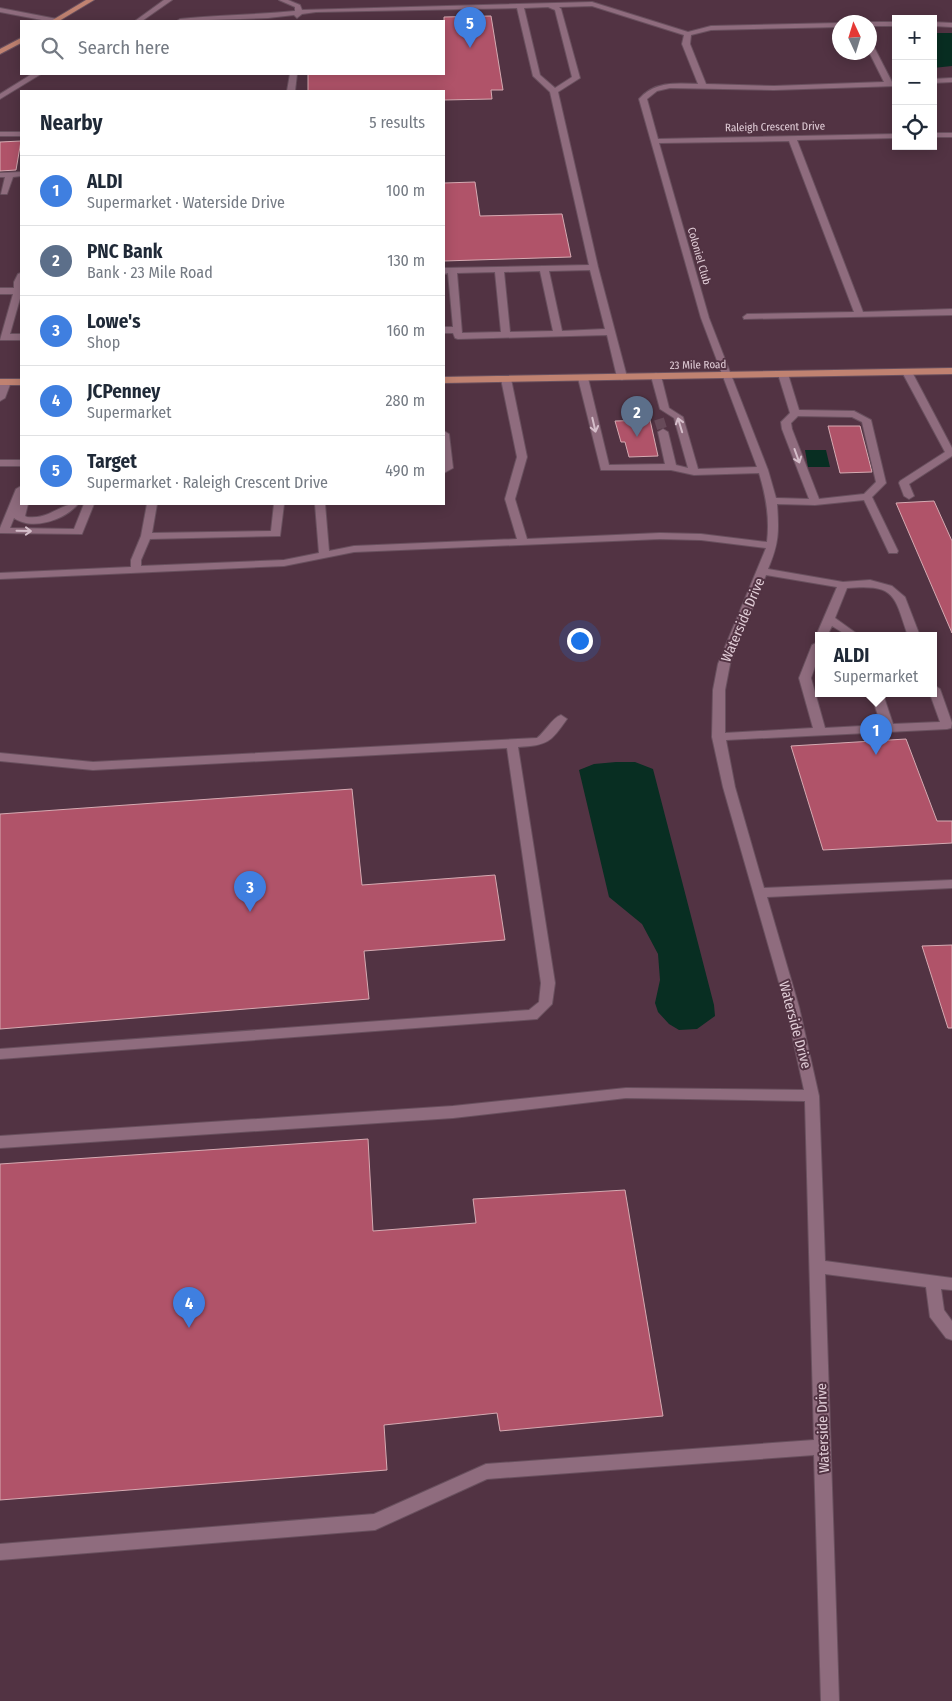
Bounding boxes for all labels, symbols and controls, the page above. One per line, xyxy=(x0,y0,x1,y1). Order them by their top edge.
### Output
pin: 5 xyxy=(454,7,486,48)
north arrow xyxy=(832,15,877,60)
map controls xyxy=(892,15,937,150)
button: + xyxy=(892,15,937,60)
search box xyxy=(20,20,445,75)
icon: search xyxy=(38,34,66,62)
text: Search here xyxy=(78,36,170,59)
button: − xyxy=(892,60,937,105)
button: locate xyxy=(892,105,937,150)
text: Nearby xyxy=(40,110,102,136)
text: 5 results xyxy=(369,113,425,132)
street label: Raleigh Crescent Drive xyxy=(725,120,825,134)
text: ALDI xyxy=(87,170,123,193)
text: 1 xyxy=(53,181,59,200)
text: 100 m xyxy=(386,181,425,200)
text: Supermarket · Waterside Drive xyxy=(87,193,285,212)
street label: Coloniel Club xyxy=(685,226,713,286)
text: PNC Bank xyxy=(87,240,162,263)
text: 2 xyxy=(52,251,60,270)
text: 130 m xyxy=(387,251,425,270)
text: Bank · 23 Mile Road xyxy=(87,263,213,282)
text: Lowe's xyxy=(87,310,141,333)
text: 3 xyxy=(52,321,60,340)
text: 160 m xyxy=(386,321,425,340)
text: Shop xyxy=(87,333,120,352)
street label: 23 Mile Road xyxy=(670,358,726,372)
text: JCPenney xyxy=(87,380,160,403)
text: 4 xyxy=(52,391,60,410)
text: 280 m xyxy=(386,391,425,410)
pin: 2 xyxy=(621,396,653,437)
text: Supermarket xyxy=(87,403,171,422)
one-way arrow xyxy=(590,417,599,433)
one-way arrow xyxy=(675,417,685,433)
one-way arrow xyxy=(793,448,802,463)
text: Target xyxy=(87,450,137,473)
text: 5 xyxy=(52,461,60,480)
text: 490 m xyxy=(385,461,425,480)
text: Supermarket · Raleigh Crescent Drive xyxy=(87,473,328,492)
one-way arrow xyxy=(16,526,32,536)
street label: Waterside Drive xyxy=(718,575,768,665)
your location xyxy=(567,628,593,654)
popup xyxy=(815,632,937,697)
text: ALDI xyxy=(834,644,869,667)
text: Supermarket xyxy=(834,667,918,686)
pin: 1 xyxy=(860,714,892,755)
pin: 3 xyxy=(234,871,266,912)
street label: Waterside Drive xyxy=(775,979,815,1071)
pin: 4 xyxy=(173,1287,205,1328)
street label: Waterside Drive xyxy=(813,1383,833,1473)

